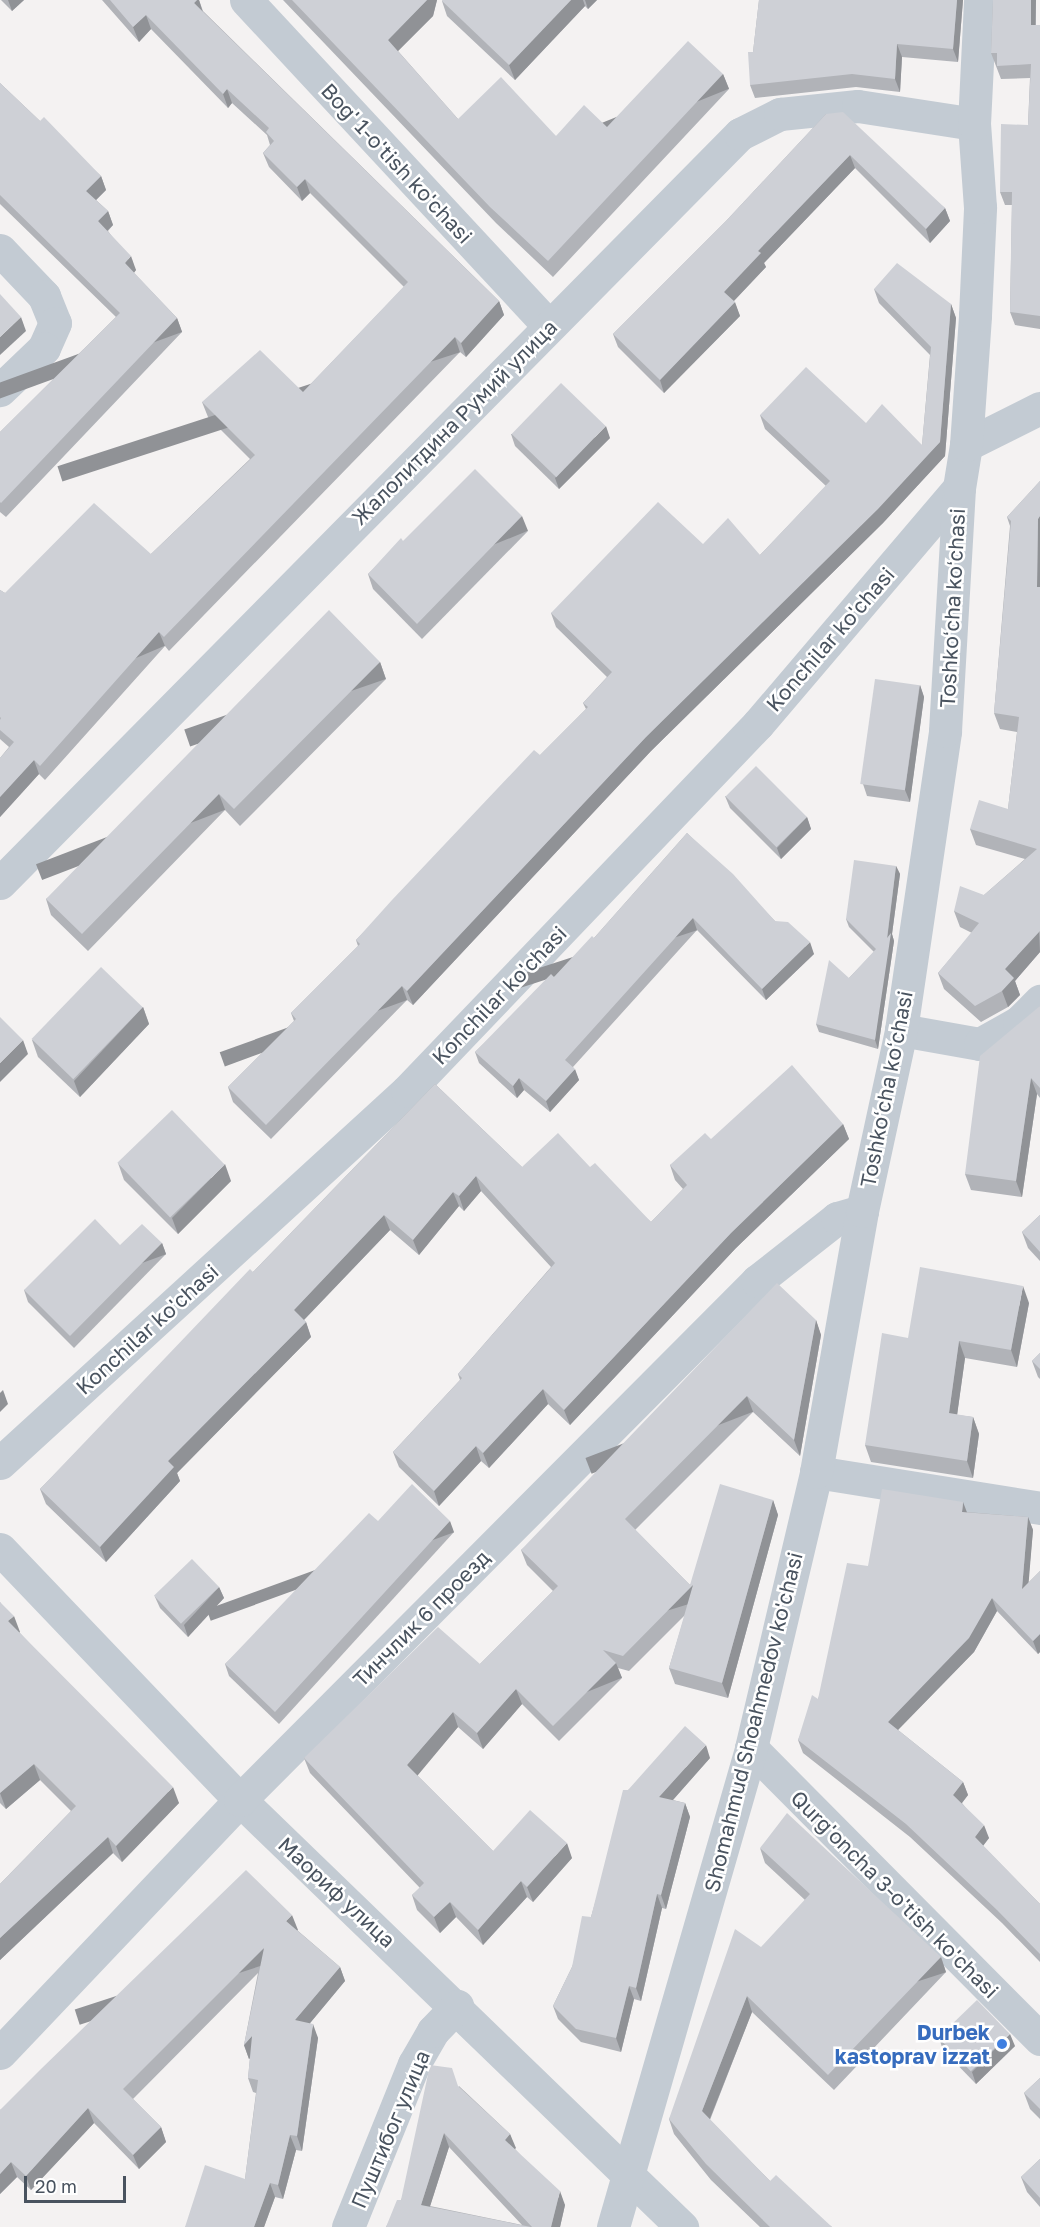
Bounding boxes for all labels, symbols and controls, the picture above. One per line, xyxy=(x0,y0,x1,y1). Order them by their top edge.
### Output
street label: Bog' 1-o'tish ko'chasi xyxy=(316,78,478,248)
street label: Жалолитдина Румий улица xyxy=(346,314,562,530)
street label: Toshkoʻcha koʻchasi xyxy=(934,508,970,708)
street label: Konchilar ko'chasi xyxy=(761,562,899,716)
street label: Konchilar ko'chasi xyxy=(426,920,572,1070)
street label: Toshkoʻcha koʻchasi xyxy=(855,989,917,1189)
street label: Konchilar ko'chasi xyxy=(71,1258,223,1400)
street label: Тинчлик 6 проезд xyxy=(347,1544,495,1692)
street label: Shomahmud Shoahmedov ko'chasi xyxy=(698,1549,808,1895)
street label: Qurg'oncha 3-o'tish ko'chasi xyxy=(786,1785,1004,2003)
street label: Маориф улица xyxy=(273,1831,401,1953)
place label: Durbek kastoprav izzat xyxy=(835,2019,990,2069)
marker: Durbek kastoprav izzat xyxy=(995,2037,1009,2051)
street label: Пуштибог улица xyxy=(345,2046,435,2212)
scale bar xyxy=(27,2164,129,2202)
text: 20 m xyxy=(35,2175,77,2197)

